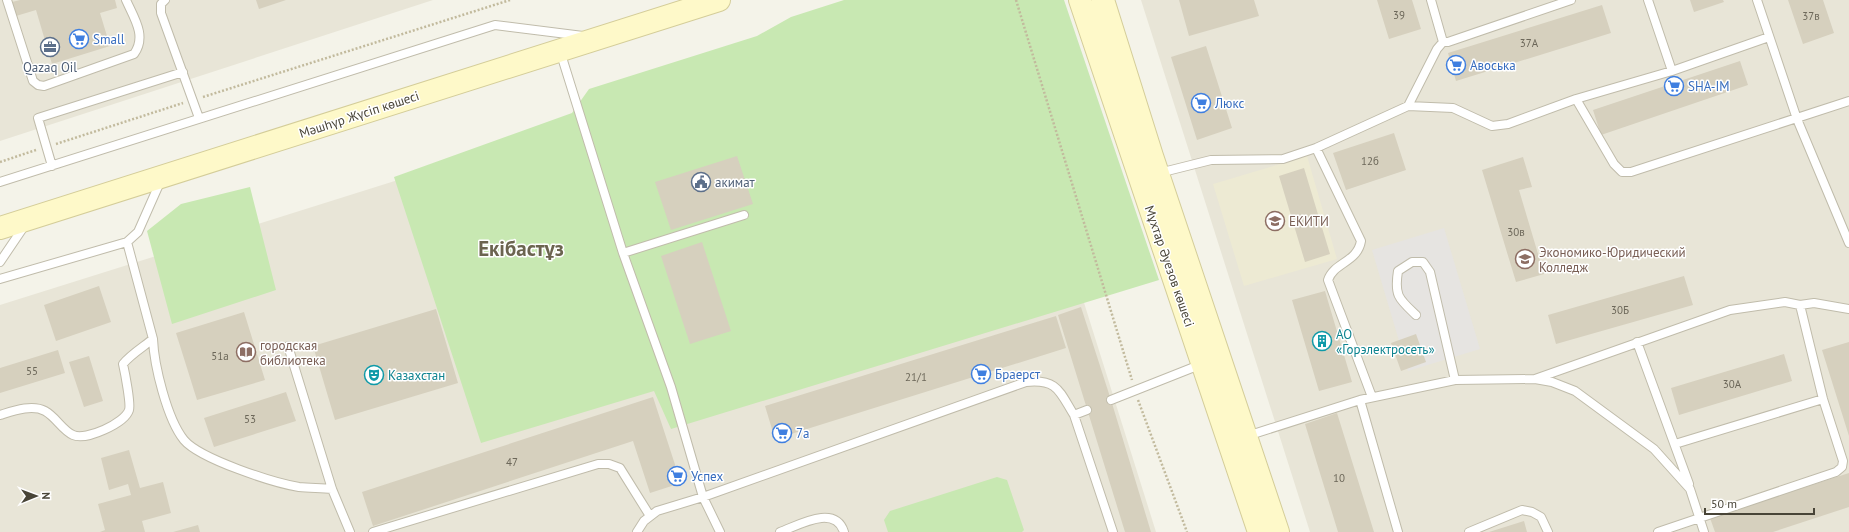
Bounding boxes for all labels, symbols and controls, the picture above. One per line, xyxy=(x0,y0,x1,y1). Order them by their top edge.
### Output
house number: 39 xyxy=(1393,8,1405,22)
house number: 37в xyxy=(1802,9,1820,23)
supermarket icon: Small xyxy=(68,28,90,50)
place label: Small xyxy=(93,31,125,48)
office icon: Qazaq Oil xyxy=(39,36,61,58)
house number: 37А xyxy=(1520,36,1539,50)
supermarket icon: Авоська xyxy=(1445,54,1467,76)
place label: Авоська xyxy=(1470,57,1516,74)
place label: Qazaq Oil xyxy=(23,59,77,76)
supermarket icon: SHA-IM xyxy=(1663,75,1685,97)
place label: SHA-IM xyxy=(1688,78,1729,95)
street label: Мәшһүр Жүсіп көшесі xyxy=(297,87,421,142)
supermarket icon: Люкс xyxy=(1190,92,1212,114)
place label: Люкс xyxy=(1214,95,1245,112)
house number: 12б xyxy=(1361,154,1379,168)
public building icon: акимат xyxy=(690,171,712,193)
place label: акимат xyxy=(715,174,756,191)
street label: Мұхтар Әуезов көшесі xyxy=(1141,203,1198,329)
school or university icon: ЕКИТИ xyxy=(1264,210,1286,232)
place label: ЕКИТИ xyxy=(1289,213,1329,230)
house number: 30в xyxy=(1507,225,1525,239)
district label: Екібастұз xyxy=(478,235,564,262)
place label: Экономико-Юридический Колледж xyxy=(1539,244,1686,276)
school or university icon: Экономико-Юридический Колледж xyxy=(1514,248,1536,270)
house number: 30Б xyxy=(1611,303,1629,317)
place label: АО «Горэлектросеть» xyxy=(1336,326,1435,358)
building icon: АО «Горэлектросеть» xyxy=(1311,330,1333,352)
place label: городская библиотека xyxy=(260,337,326,369)
library icon: городская библиотека xyxy=(235,341,257,363)
house number: 51а xyxy=(211,349,229,363)
supermarket icon: Браерст xyxy=(970,363,992,385)
house number: 55 xyxy=(26,364,38,378)
theatre icon: Казахстан xyxy=(363,364,385,386)
place label: Браерст xyxy=(995,366,1041,383)
place label: Казахстан xyxy=(388,367,445,384)
house number: 21/1 xyxy=(905,370,927,384)
house number: 30А xyxy=(1723,377,1742,391)
house number: 53 xyxy=(244,412,256,426)
supermarket icon: 7а xyxy=(771,422,793,444)
place label: 7а xyxy=(796,425,810,442)
house number: 47 xyxy=(506,455,518,469)
supermarket icon: Успех xyxy=(666,465,688,487)
place label: Успех xyxy=(691,468,723,485)
house number: 10 xyxy=(1333,471,1345,485)
north arrow xyxy=(16,476,56,516)
scale bar xyxy=(1705,490,1814,516)
text: N xyxy=(39,492,53,500)
text: 50 m xyxy=(1711,496,1737,511)

